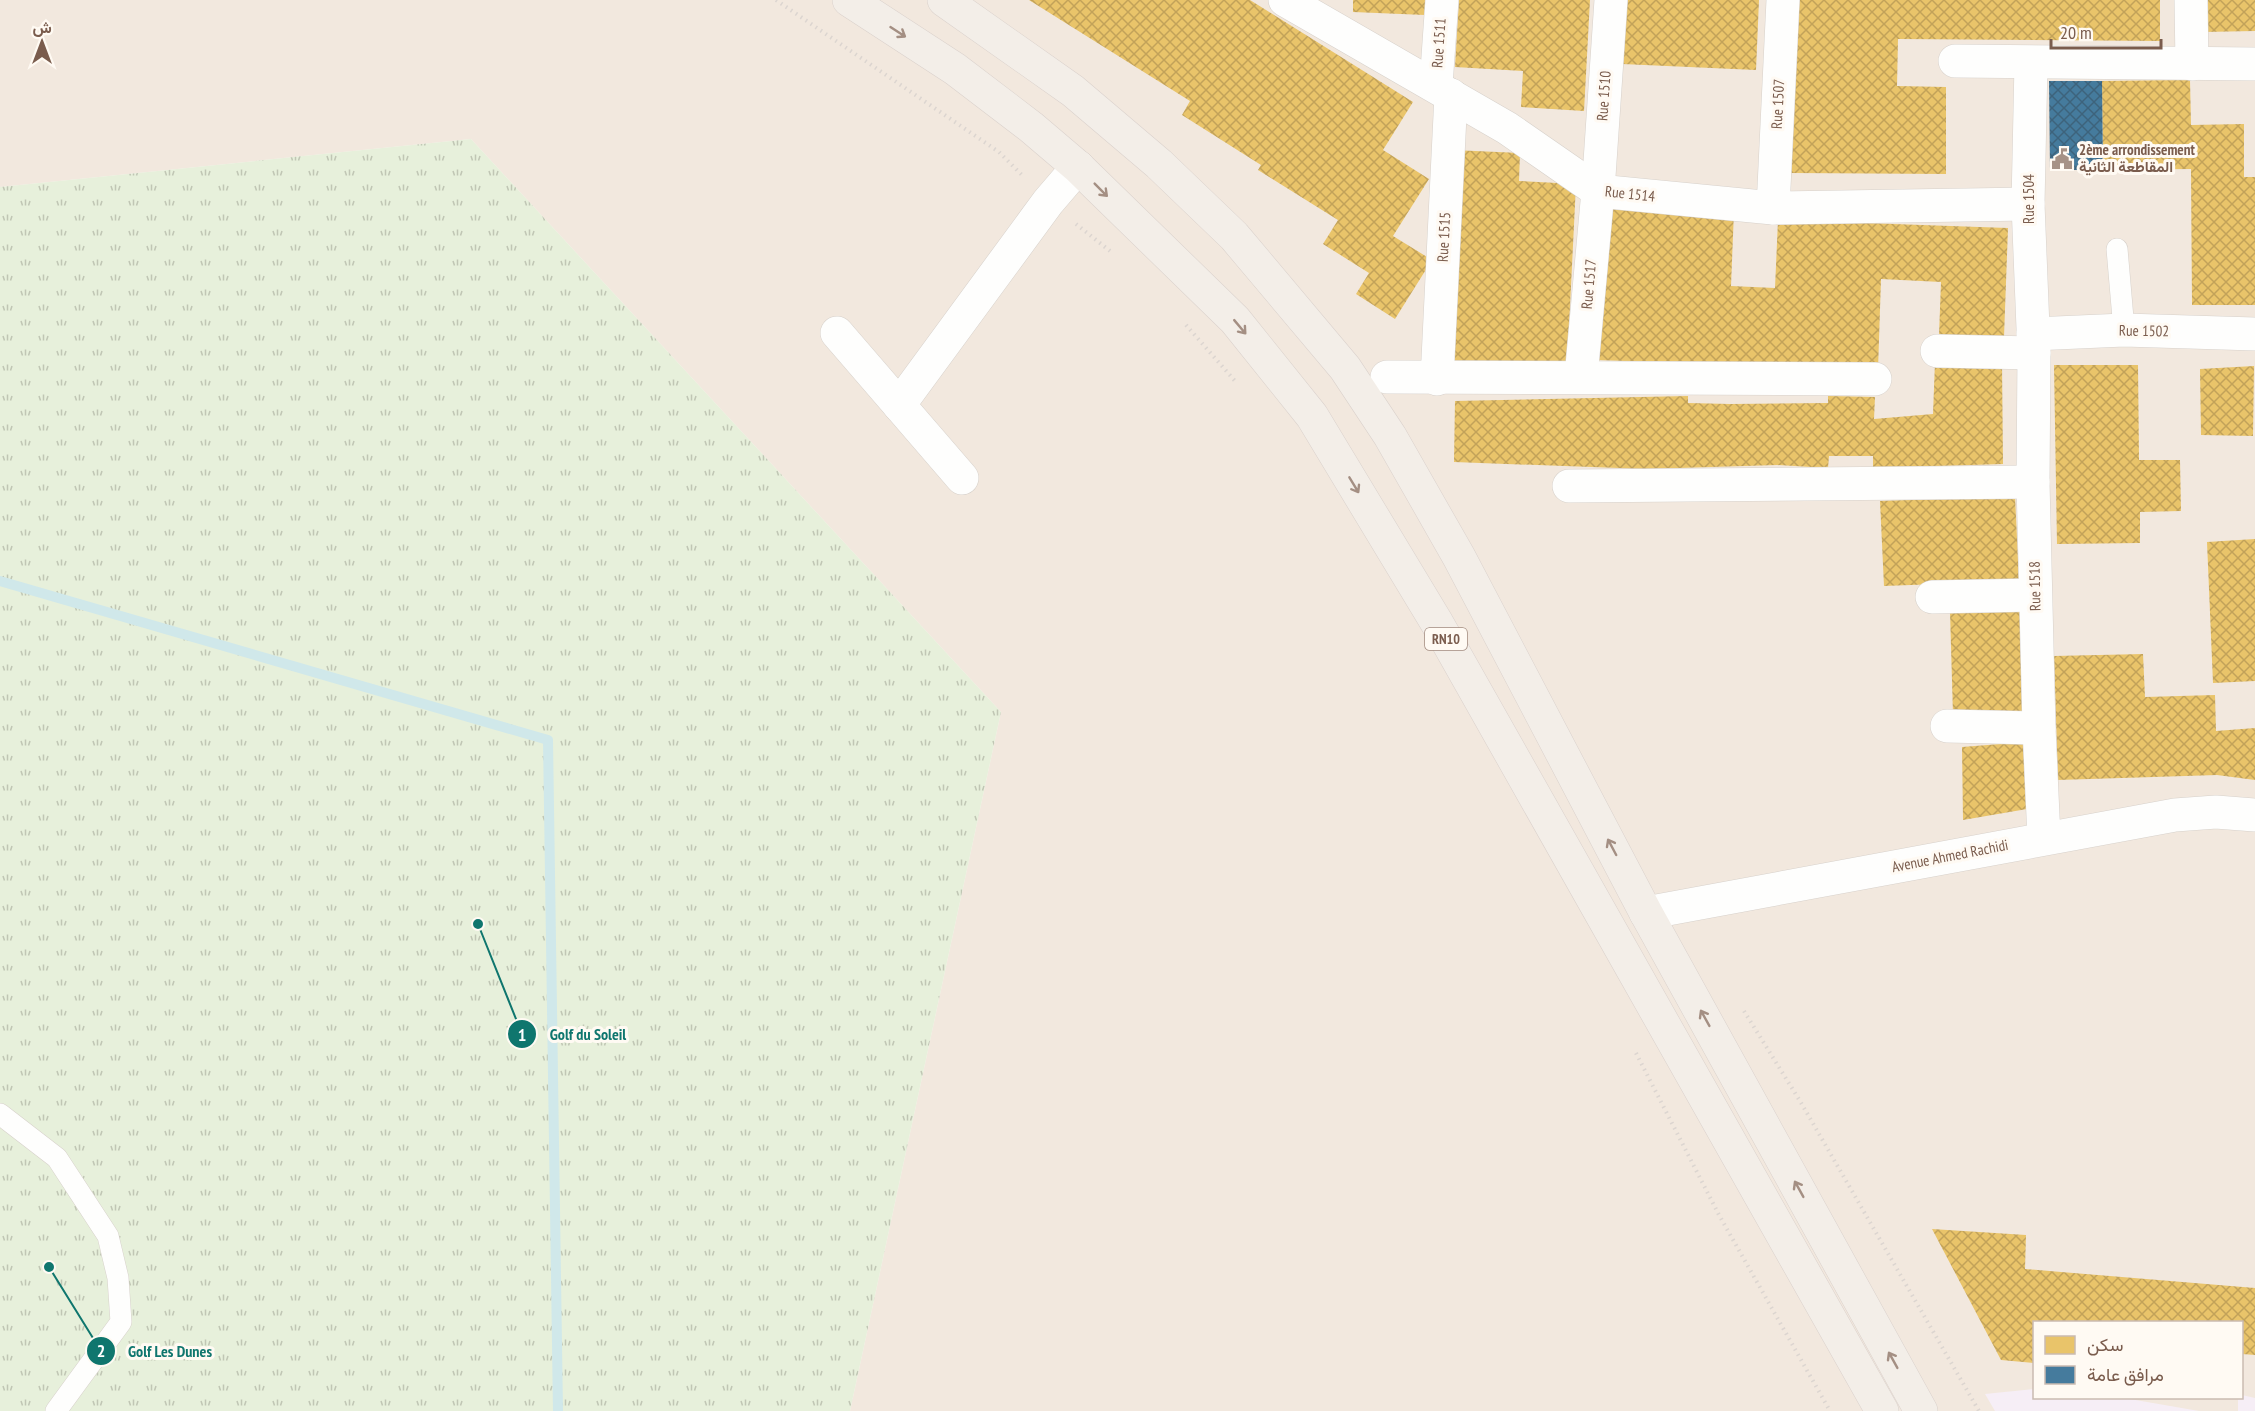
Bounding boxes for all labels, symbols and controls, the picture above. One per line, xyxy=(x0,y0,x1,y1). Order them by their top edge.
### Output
north arrow xyxy=(12,12,72,72)
scale bar xyxy=(2051,12,2160,50)
text: ش xyxy=(32,17,52,37)
street label: Rue 1511 xyxy=(1427,17,1450,69)
text: 20 m xyxy=(2060,21,2092,44)
one-way arrow xyxy=(889,26,906,38)
street label: Rue 1510 xyxy=(1592,70,1615,122)
street label: Rue 1507 xyxy=(1767,78,1788,129)
place label: 2ème arrondissement المقاطعة الثانية xyxy=(2079,140,2195,176)
public building icon: 2ème arrondissement المقاطعة الثانية xyxy=(2050,147,2074,171)
street label: Rue 1504 xyxy=(2019,174,2038,224)
street label: Rue 1514 xyxy=(1604,181,1656,206)
one-way arrow xyxy=(1093,183,1108,197)
street label: Rue 1515 xyxy=(1433,211,1454,262)
street label: Rue 1517 xyxy=(1577,258,1600,310)
one-way arrow xyxy=(1233,319,1246,335)
street label: Rue 1502 xyxy=(2119,321,2169,340)
one-way arrow xyxy=(1348,476,1360,493)
street label: Rue 1518 xyxy=(2025,561,2044,611)
road number: RN10 xyxy=(1425,628,1467,650)
street label: Avenue Ahmed Rachidi xyxy=(1890,835,2010,876)
one-way arrow xyxy=(1605,838,1617,856)
one-way arrow xyxy=(1699,1010,1711,1027)
callout: Golf du Soleil xyxy=(507,1017,638,1051)
text: 1 xyxy=(518,1023,526,1046)
text: Golf du Soleil xyxy=(550,1024,626,1044)
one-way arrow xyxy=(1793,1181,1805,1198)
legend xyxy=(2033,1321,2243,1399)
text: سكن xyxy=(2087,1333,2123,1356)
callout: Golf Les Dunes xyxy=(86,1334,224,1368)
text: 2 xyxy=(97,1339,105,1362)
text: Golf Les Dunes xyxy=(128,1341,212,1361)
one-way arrow xyxy=(1887,1352,1899,1369)
text: مرافق عامة xyxy=(2087,1363,2164,1386)

